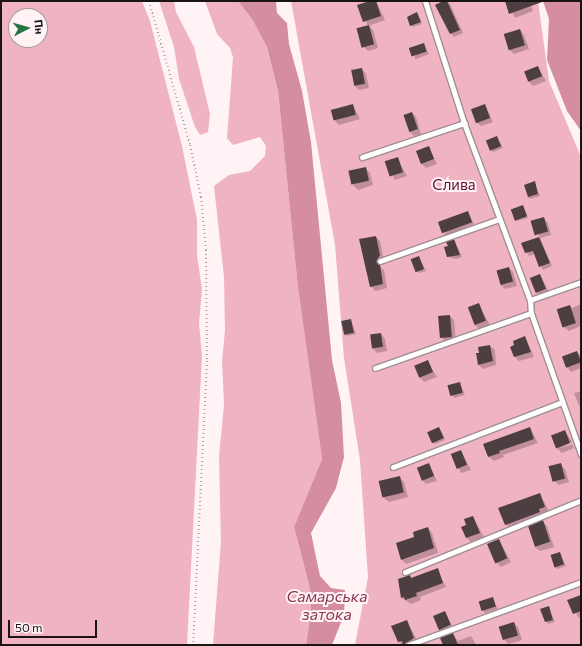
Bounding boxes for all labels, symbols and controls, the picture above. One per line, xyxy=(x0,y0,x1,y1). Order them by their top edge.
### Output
north arrow xyxy=(8,8,48,48)
text: Пн xyxy=(32,19,47,35)
park label: Слива xyxy=(432,176,476,194)
water label: Самарська затока xyxy=(286,586,368,624)
scale bar xyxy=(10,612,99,638)
text: 50 m xyxy=(15,620,43,634)

